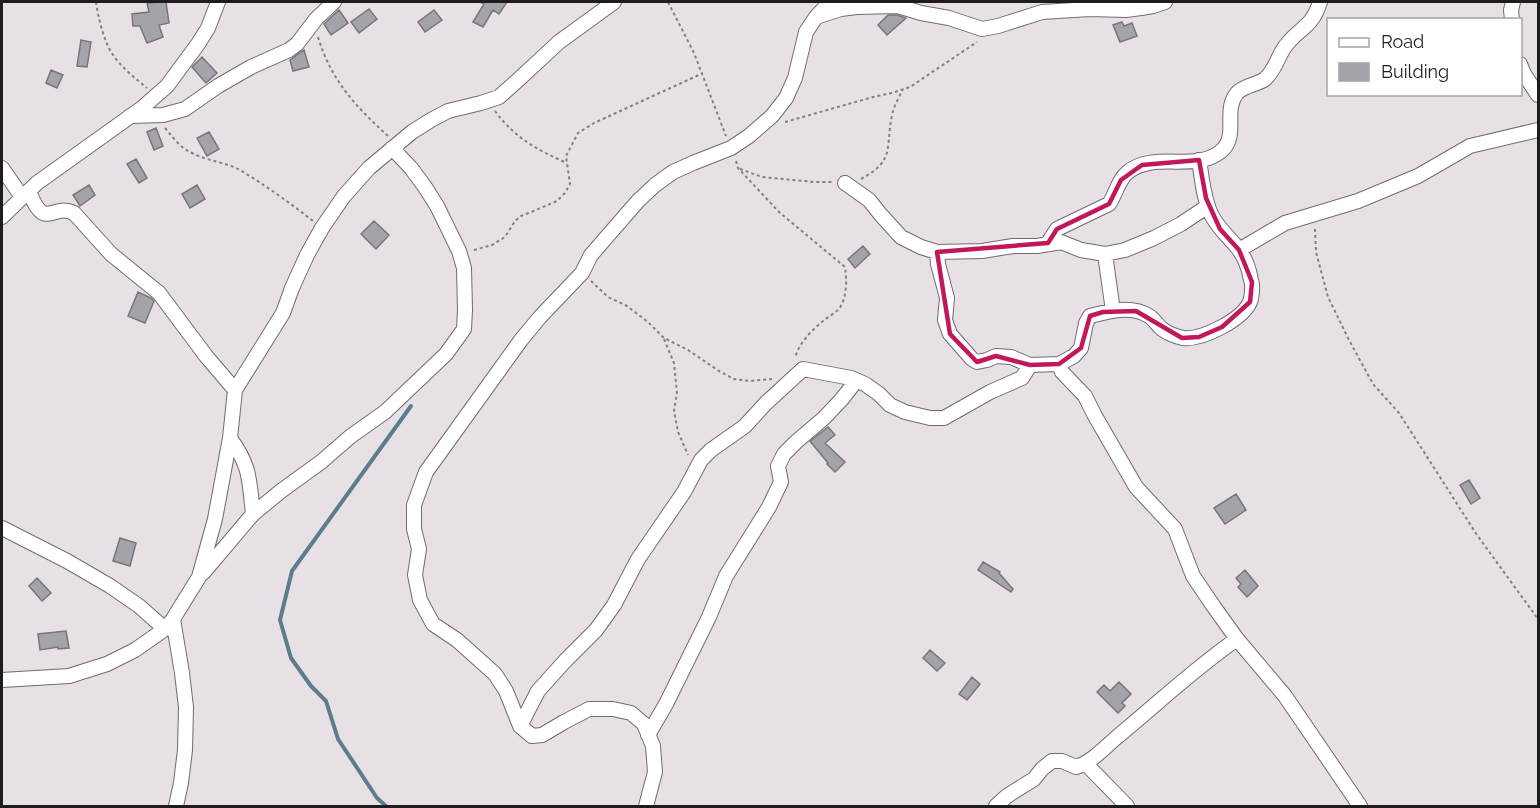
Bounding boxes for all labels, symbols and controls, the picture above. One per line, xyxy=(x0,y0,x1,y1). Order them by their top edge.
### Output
legend xyxy=(1327,18,1522,96)
text: Road xyxy=(1381,31,1424,52)
text: Building xyxy=(1381,61,1449,82)

